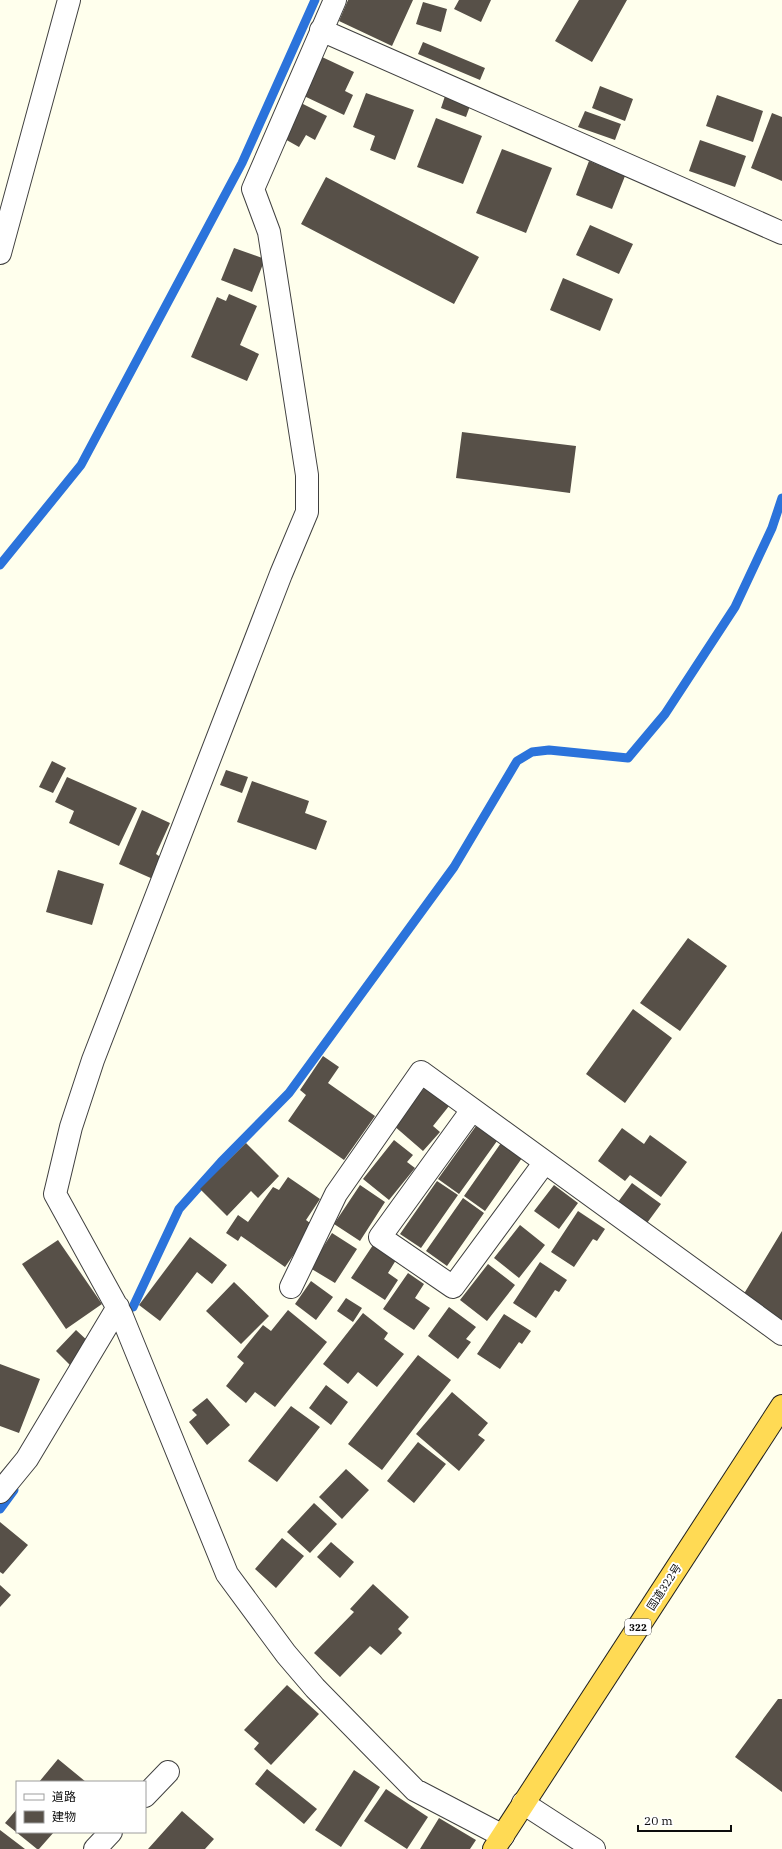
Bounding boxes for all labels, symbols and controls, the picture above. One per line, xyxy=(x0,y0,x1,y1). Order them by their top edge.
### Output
street label: 国道322号 xyxy=(644,1561,684,1613)
road number: 322 xyxy=(625,1619,651,1635)
legend xyxy=(16,1781,146,1833)
text: 道路 xyxy=(52,1789,76,1804)
scale bar xyxy=(638,1807,731,1833)
text: 建物 xyxy=(52,1809,76,1824)
text: 20 m xyxy=(644,1813,673,1828)

